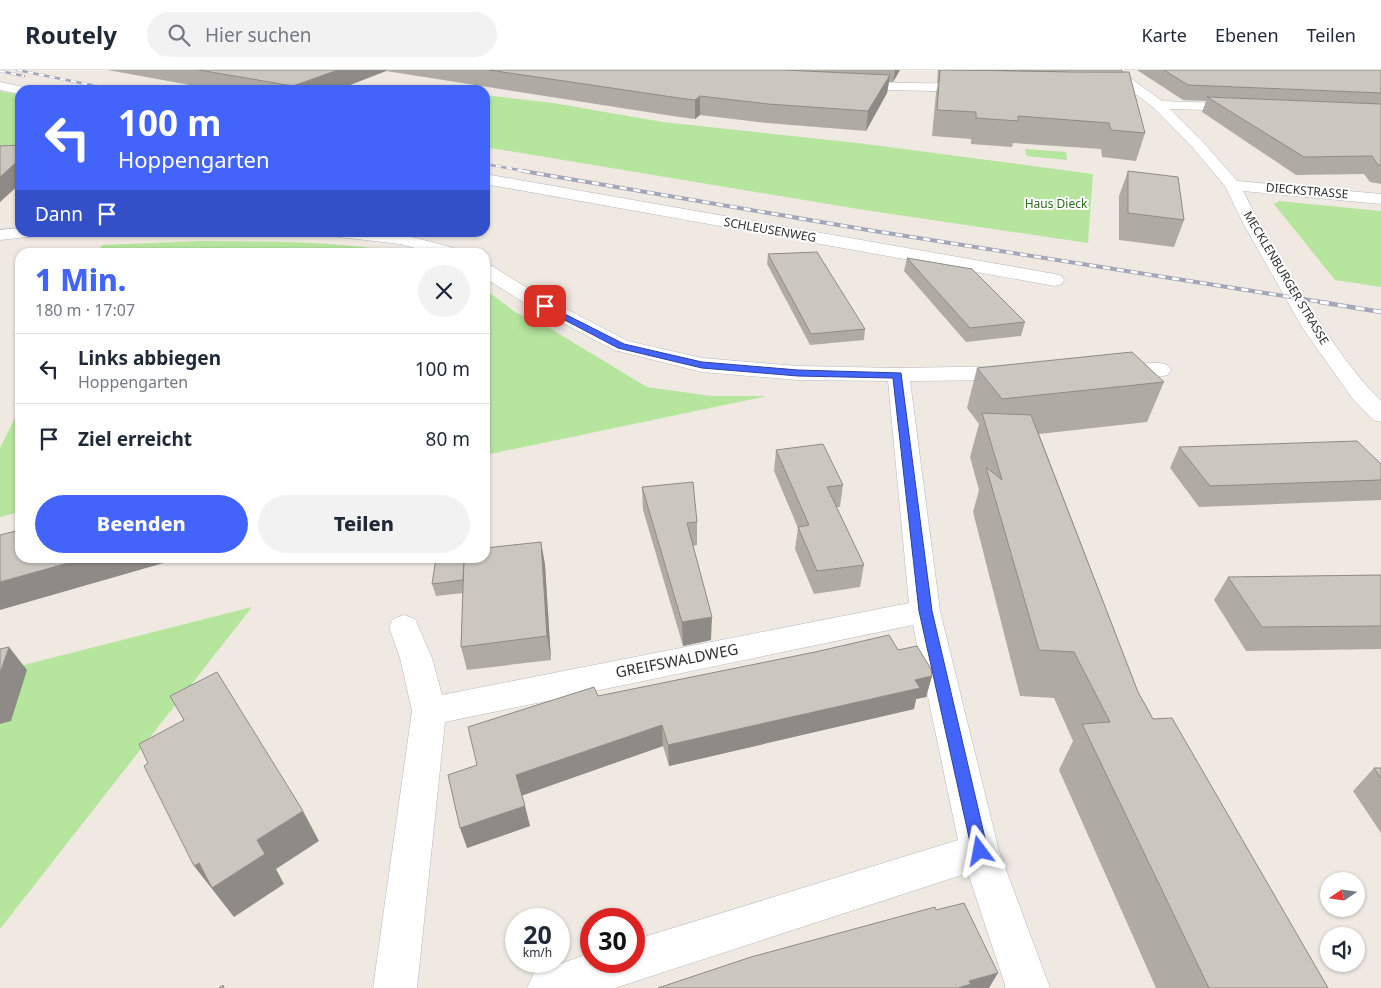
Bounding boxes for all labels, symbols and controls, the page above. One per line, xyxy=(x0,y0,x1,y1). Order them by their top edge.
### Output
search box xyxy=(147,12,497,57)
text: Routely xyxy=(25,18,117,51)
icon: search xyxy=(165,21,193,49)
text: Hier suchen xyxy=(205,22,312,48)
text: Karte xyxy=(1142,23,1187,47)
text: Ebenen xyxy=(1215,23,1279,47)
text: Teilen xyxy=(1307,23,1356,47)
text: 100 m xyxy=(118,99,221,146)
icon: left xyxy=(35,105,100,170)
text: Hoppengarten xyxy=(118,144,270,174)
street label: DIECKSTRASSE xyxy=(1265,178,1349,203)
park label: Haus Dieck xyxy=(1025,195,1088,212)
icon: arrive xyxy=(93,200,121,228)
text: Dann xyxy=(35,201,83,227)
street label: MECKLENBURGER STRASSE xyxy=(1240,208,1333,348)
street label: SCHLEUSENWEG xyxy=(722,213,818,246)
text: 1 Min. xyxy=(35,259,126,300)
button: close xyxy=(418,265,470,317)
pin xyxy=(524,285,566,327)
icon: arrive xyxy=(531,292,559,320)
text: 180 m · 17:07 xyxy=(35,299,135,321)
text: Links abbiegen xyxy=(78,345,221,371)
icon: left xyxy=(35,355,63,383)
text: 100 m xyxy=(415,356,470,382)
text: Hoppengarten xyxy=(78,371,188,393)
icon: arrive xyxy=(35,425,63,453)
text: Ziel erreicht xyxy=(78,426,192,452)
text: 80 m xyxy=(426,426,470,452)
button: Beenden xyxy=(35,495,248,553)
button: Teilen xyxy=(258,495,470,553)
street label: GREIFSWALDWEG xyxy=(614,638,740,682)
position arrow xyxy=(953,824,1005,876)
north arrow xyxy=(1320,872,1365,918)
map controls xyxy=(1320,872,1365,972)
speed limit sign: 30 xyxy=(580,908,645,973)
text: 20 xyxy=(523,917,552,951)
button: sound xyxy=(1320,927,1365,972)
text: km/h xyxy=(523,944,552,961)

